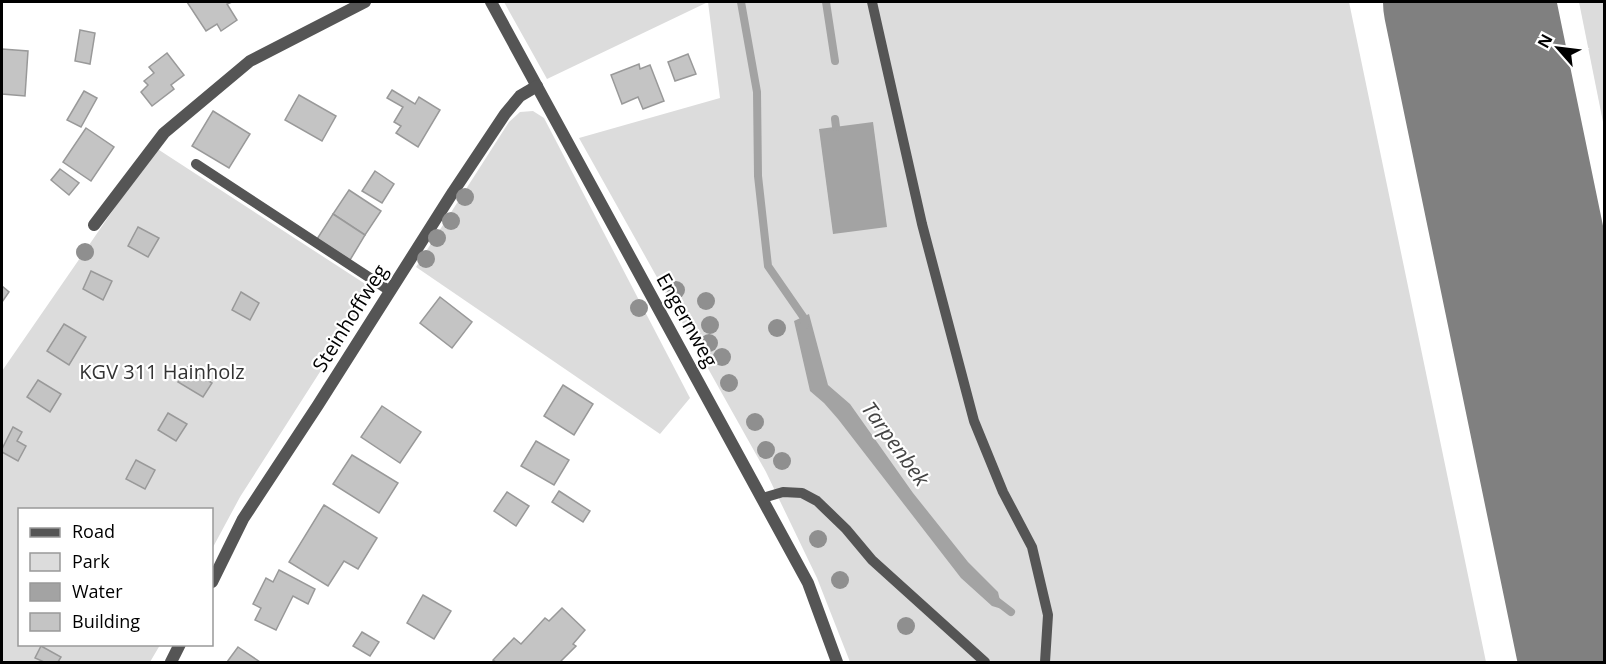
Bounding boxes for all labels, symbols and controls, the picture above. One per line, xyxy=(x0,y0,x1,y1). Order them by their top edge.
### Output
north arrow xyxy=(1528,18,1588,78)
text: N xyxy=(1532,30,1558,52)
street label: Steinhoffweg xyxy=(306,259,393,377)
street label: Engernweg xyxy=(651,268,724,372)
park label: KGV 311 Hainholz xyxy=(79,358,245,385)
water label: Tarpenbek xyxy=(856,395,936,492)
legend xyxy=(18,508,213,646)
text: Road xyxy=(72,519,115,543)
text: Park xyxy=(72,549,110,573)
text: Water xyxy=(72,579,123,603)
text: Building xyxy=(72,609,140,633)

